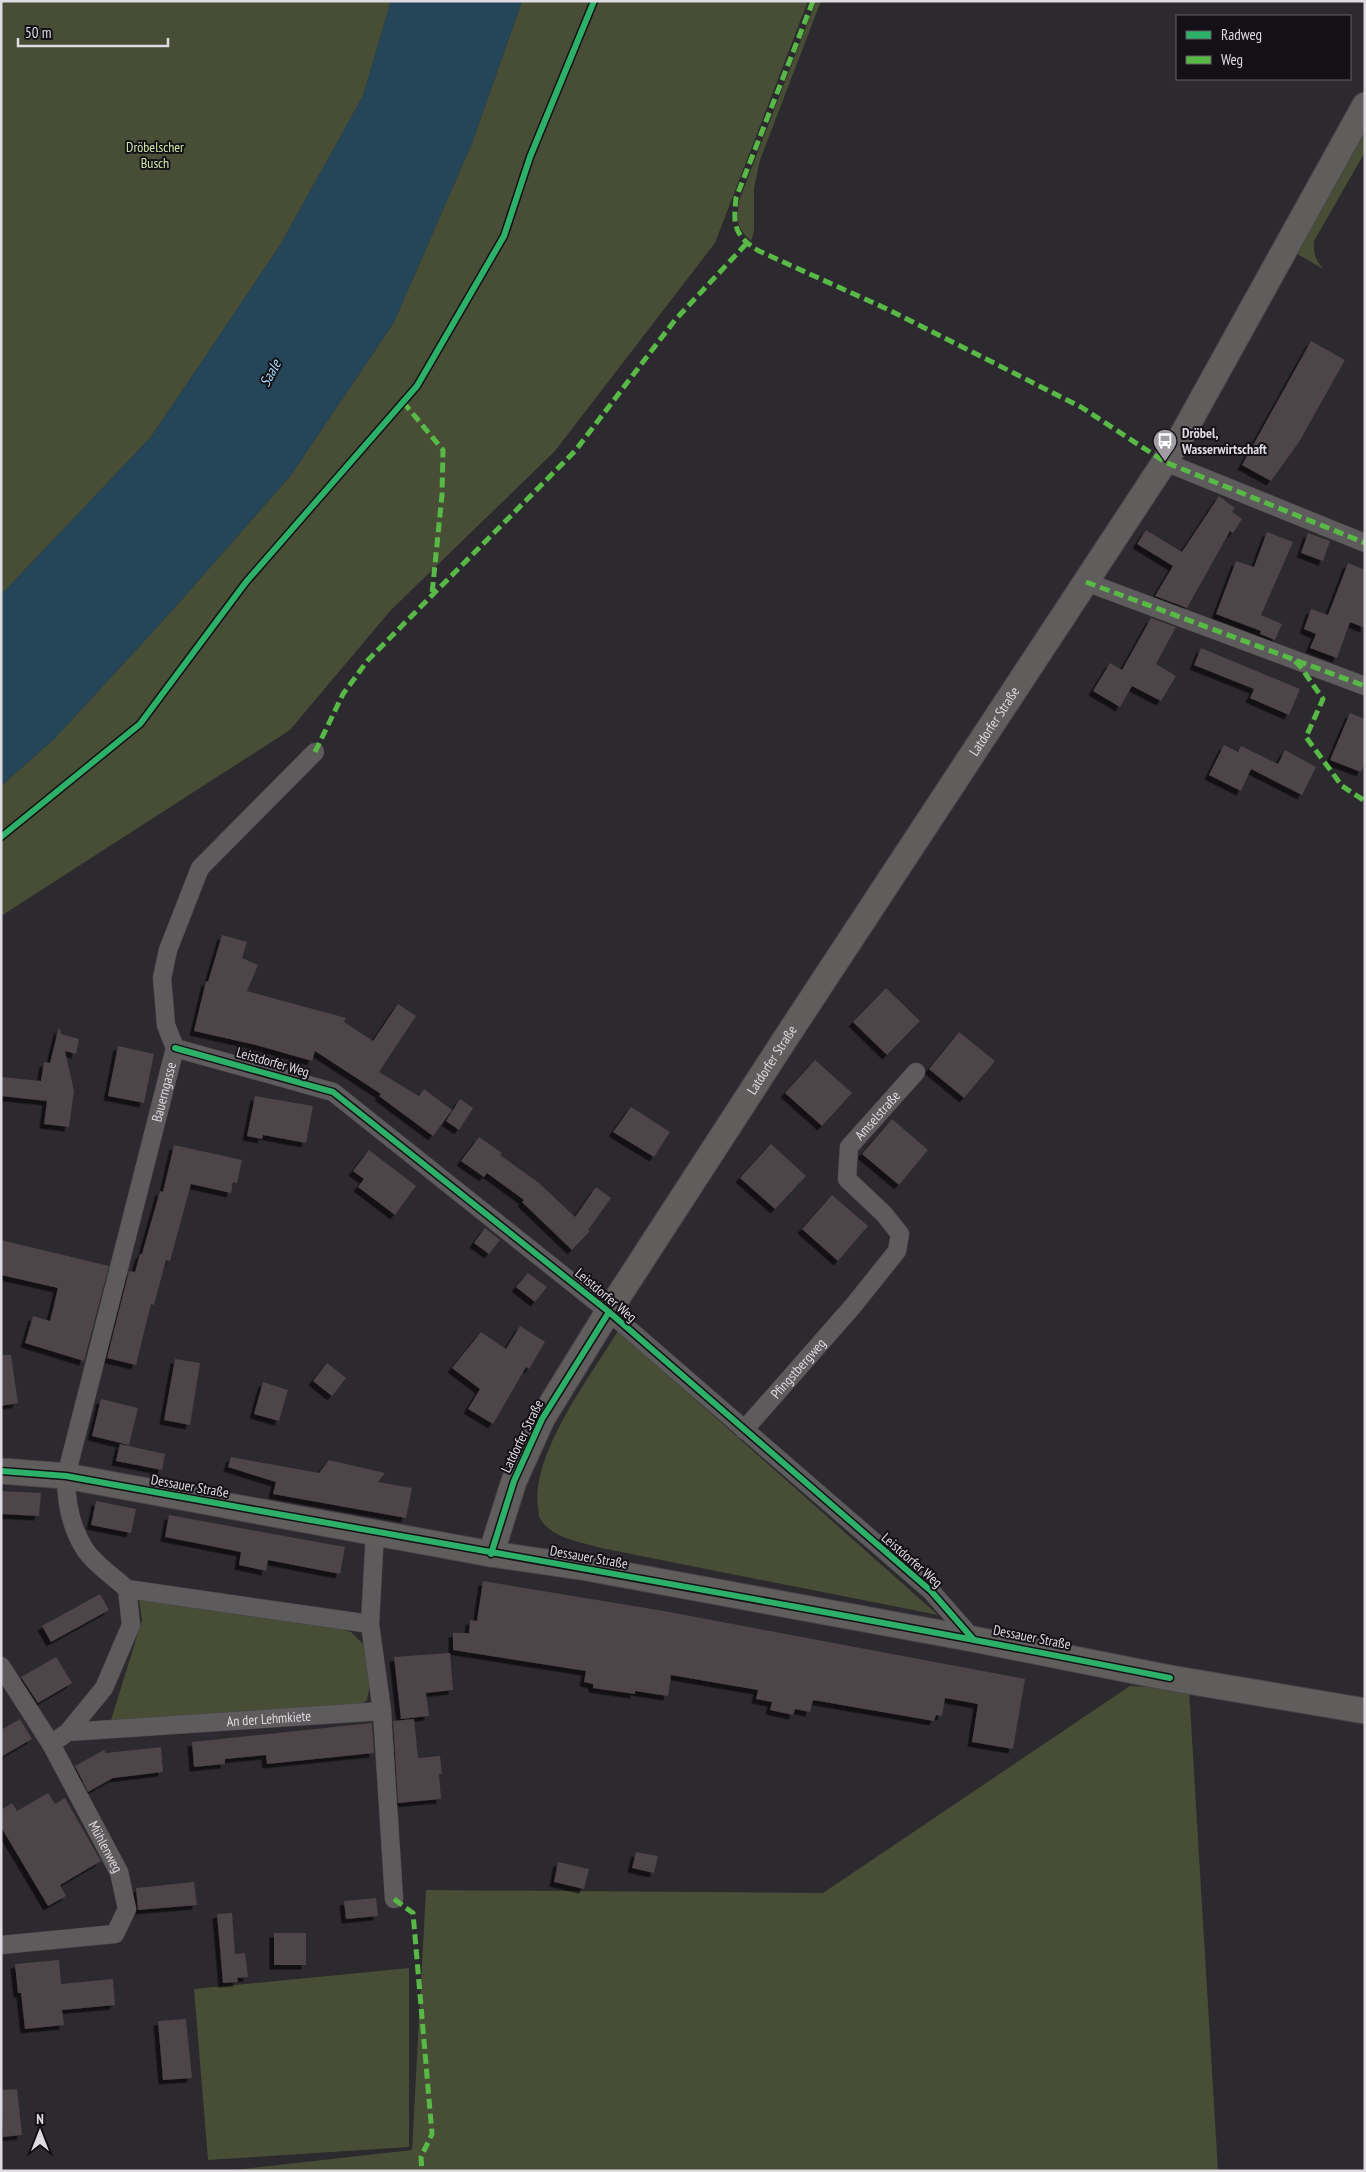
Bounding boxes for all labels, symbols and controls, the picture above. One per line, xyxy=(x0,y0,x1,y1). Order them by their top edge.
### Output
scale bar xyxy=(18,15,168,47)
legend xyxy=(1176,15,1351,80)
text: 50 m xyxy=(25,23,51,42)
text: Radweg xyxy=(1221,25,1262,44)
text: Weg xyxy=(1221,50,1243,69)
park label: Dröbelscher Busch xyxy=(126,138,184,172)
water label: Saale xyxy=(255,355,285,390)
place label: Dröbel, Wasserwirtschaft xyxy=(1181,424,1267,458)
bus stop icon: Dröbel, Wasserwirtschaft xyxy=(1152,428,1178,462)
street label: Latdorfer Straße xyxy=(965,683,1023,759)
street label: Latdorfer Straße xyxy=(743,1022,801,1098)
street label: Leistdorfer Weg xyxy=(234,1043,312,1081)
street label: Bauerngasse xyxy=(148,1060,180,1124)
street label: Amselstraße xyxy=(851,1087,904,1144)
street label: Leistdorfer Weg xyxy=(571,1264,641,1326)
street label: Pfingstbergweg xyxy=(767,1334,830,1402)
street label: Latdorfer Straße xyxy=(497,1396,547,1475)
street label: Dessauer Straße xyxy=(150,1470,231,1502)
street label: Leistdorfer Weg xyxy=(878,1529,946,1591)
street label: Dessauer Straße xyxy=(549,1541,630,1573)
street label: Dessauer Straße xyxy=(992,1621,1073,1653)
street label: An der Lehmkiete xyxy=(226,1707,312,1730)
street label: Mühlenweg xyxy=(84,1818,127,1876)
north arrow xyxy=(15,2107,65,2157)
text: N xyxy=(36,2110,44,2128)

